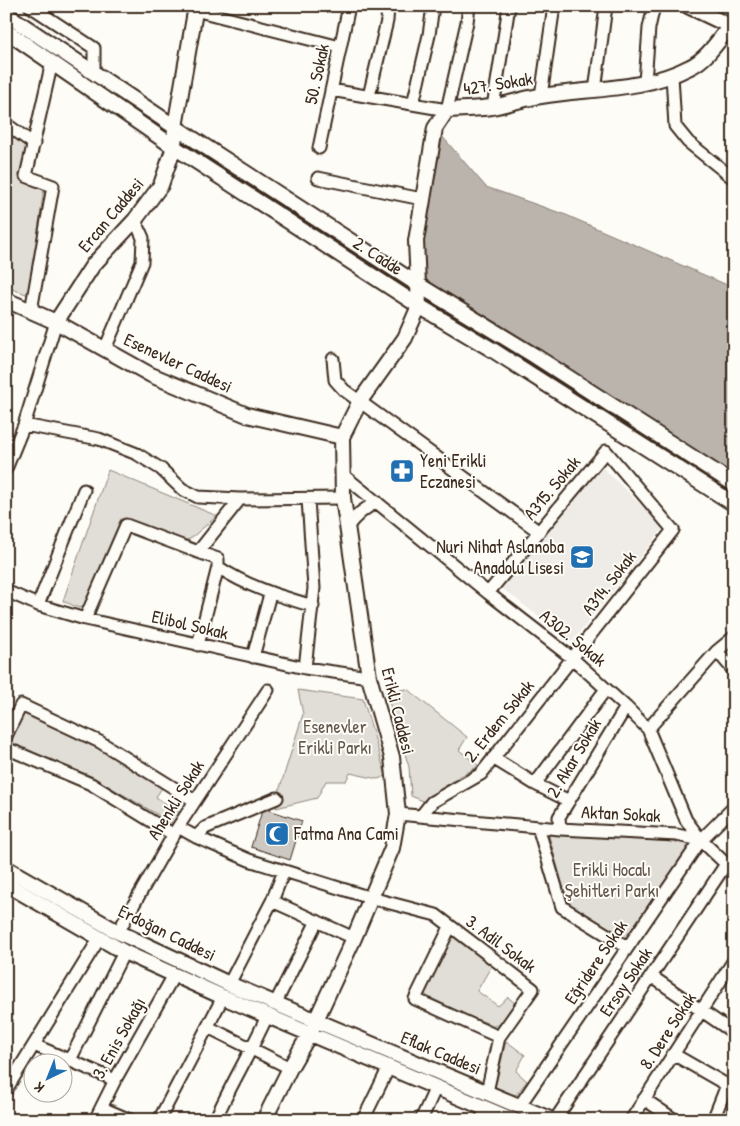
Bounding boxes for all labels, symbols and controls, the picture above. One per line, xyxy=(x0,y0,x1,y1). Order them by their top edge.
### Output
street label: 50. Sokak xyxy=(298,41,335,106)
street label: 427. Sokak xyxy=(462,66,535,101)
street label: Ercan Caddesi xyxy=(72,172,149,257)
street label: 2. Cadde xyxy=(349,230,408,281)
street label: Esenevler Caddesi xyxy=(120,327,236,399)
place label: Yeni Erikli Eczanesi xyxy=(420,448,487,494)
street label: A315. Sokak xyxy=(517,450,586,525)
pharmacy icon: Yeni Erikli Eczanesi xyxy=(389,458,415,484)
place label: Nuri Nihat Aslanoba Anadolu Lisesi xyxy=(436,534,564,580)
school or university icon: Nuri Nihat Aslanoba Anadolu Lisesi xyxy=(569,544,595,570)
street label: A314. Sokak xyxy=(575,545,642,620)
street label: A302. Sokak xyxy=(535,603,612,672)
street label: Elibol Sokak xyxy=(149,604,231,646)
street label: Erikli Caddesi xyxy=(376,665,421,757)
street label: 2. Erdem Sokak xyxy=(458,674,540,767)
street label: 2. Akar Sokak xyxy=(540,713,607,802)
park label: Esenevler Erikli Parkı xyxy=(298,714,372,760)
street label: Ahenkli Sokak xyxy=(141,755,210,844)
street label: Aktan Sokak xyxy=(581,799,662,828)
mosque icon: Fatma Ana Cami xyxy=(264,821,290,847)
place label: Fatma Ana Cami xyxy=(293,821,399,846)
park label: Erikli Hocalı Şehitleri Parkı xyxy=(565,857,659,903)
street label: Erdoğan Caddesi xyxy=(114,898,220,967)
street label: 3. Adil Sokak xyxy=(461,909,542,979)
street label: Eğridere Sokak xyxy=(558,914,633,1009)
street label: Ersoy Sokak xyxy=(593,942,658,1021)
street label: 8. Dere Sokak xyxy=(633,987,702,1074)
street label: 3. Enis Sokağı xyxy=(86,993,151,1083)
street label: Eflak Caddesi xyxy=(397,1024,485,1081)
north arrow xyxy=(22,1054,72,1104)
text: K xyxy=(29,1078,48,1097)

